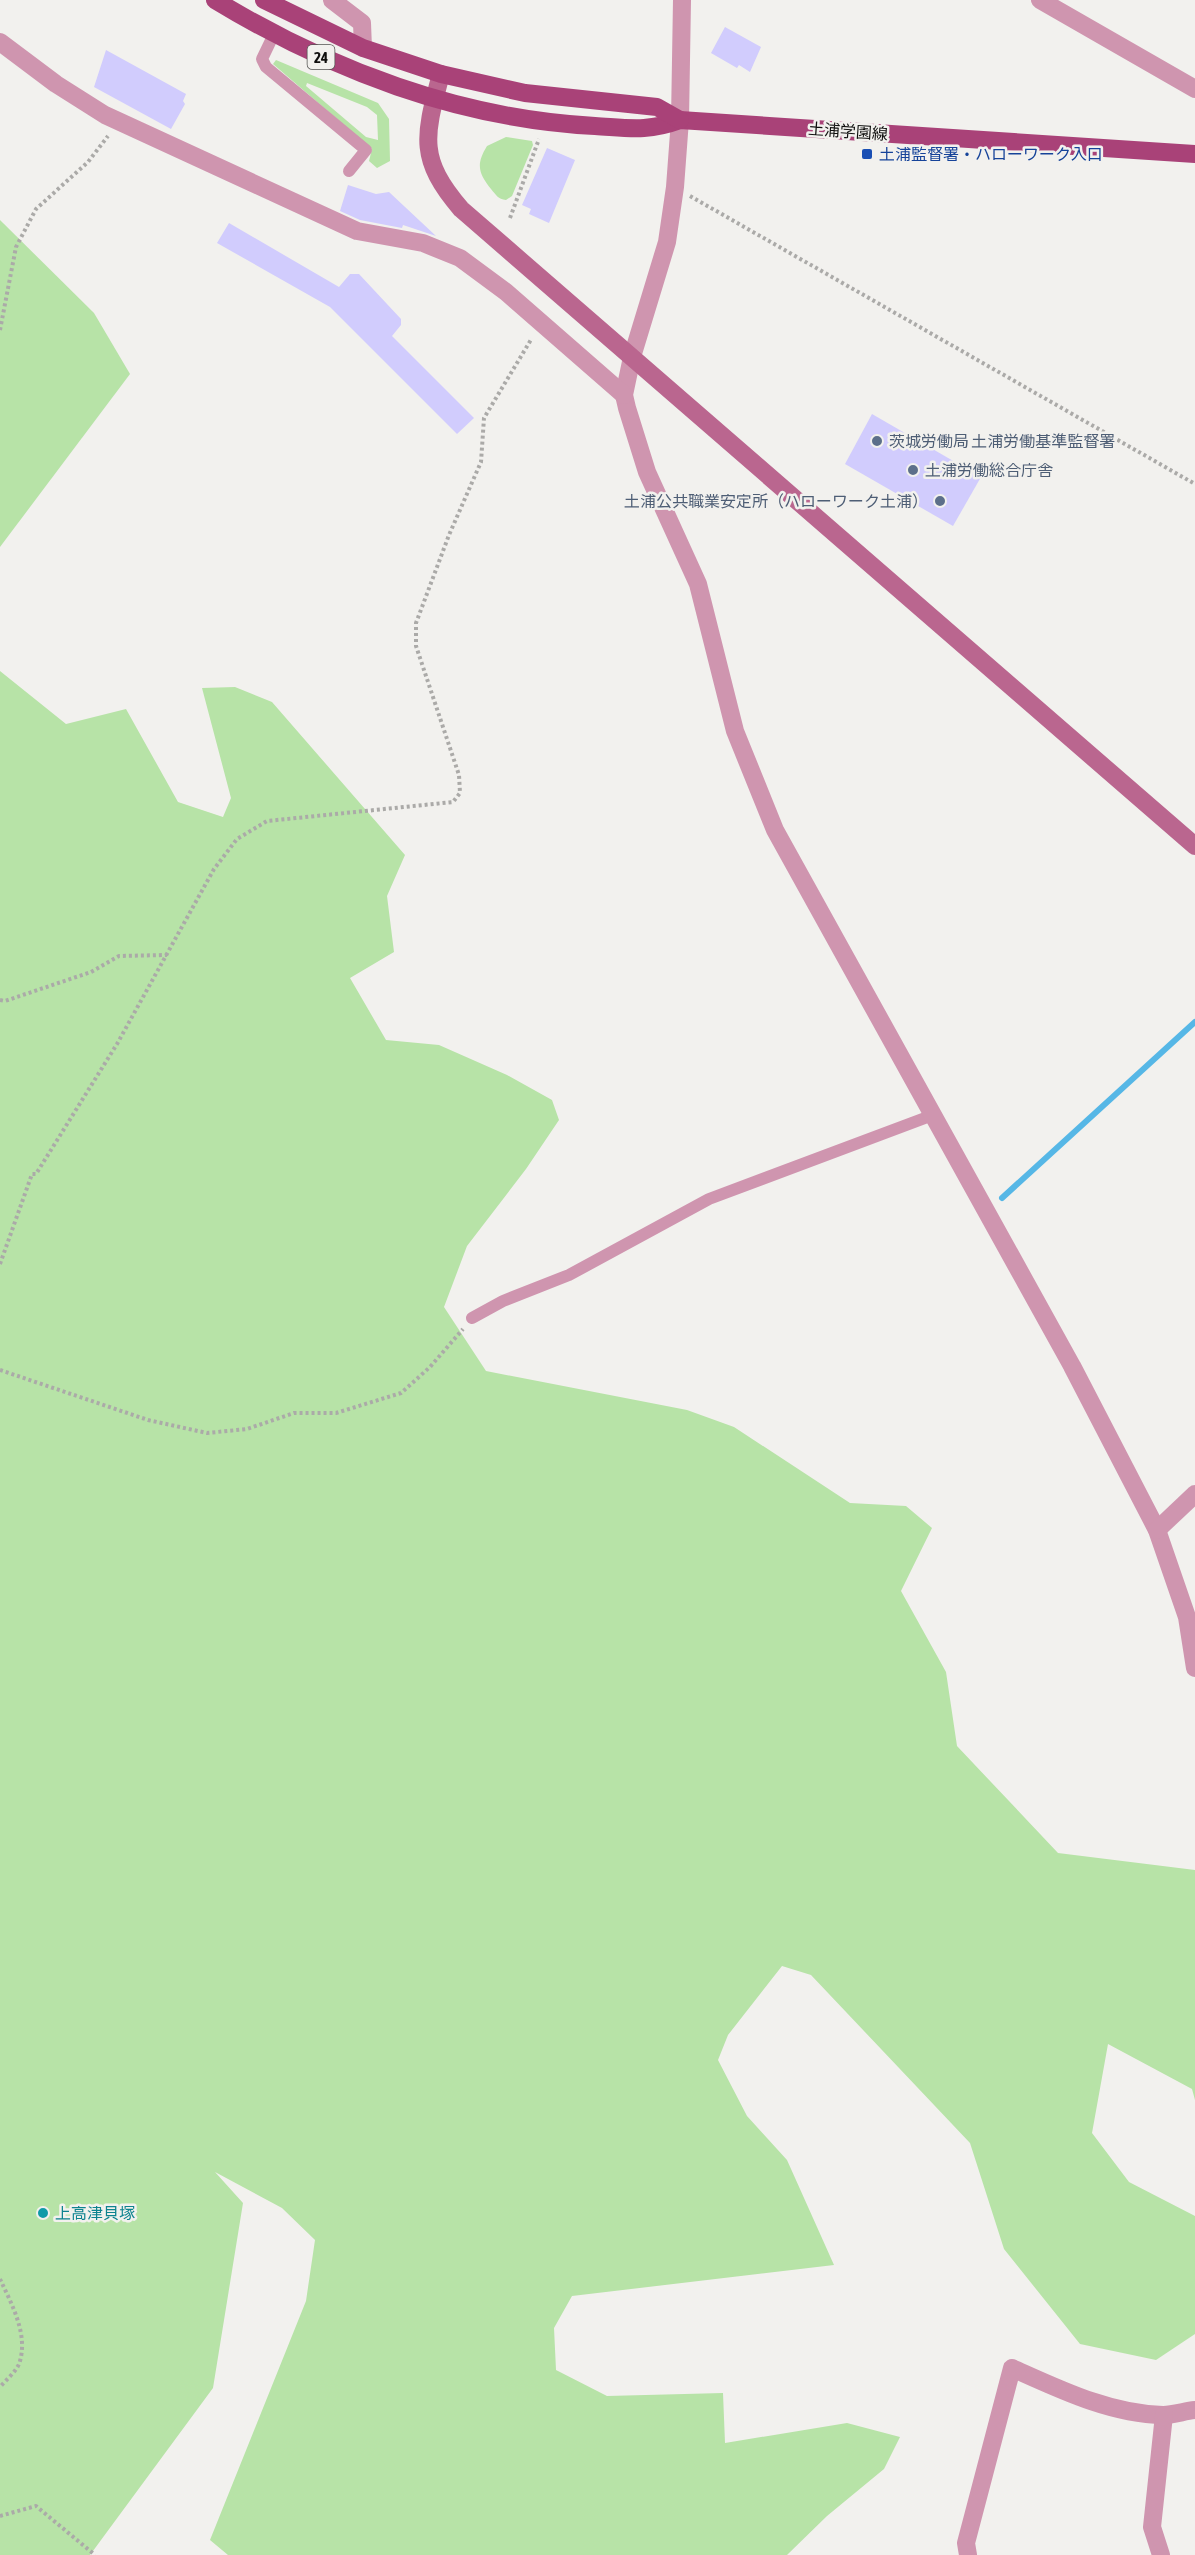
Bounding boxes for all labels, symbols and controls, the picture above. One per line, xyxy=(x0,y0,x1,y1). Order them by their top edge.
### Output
road number: 24 xyxy=(308,45,334,69)
street label: 土浦学園線 xyxy=(807,119,889,143)
place label: 土浦監督署・ハローワーク入口 xyxy=(879,145,1103,163)
marker: 土浦監督署・ハローワーク入口 xyxy=(860,147,874,161)
place label: 茨城労働局 土浦労働基準監督署 xyxy=(889,432,1115,450)
marker: 茨城労働局 土浦労働基準監督署 xyxy=(870,434,884,448)
place label: 土浦労働総合庁舎 xyxy=(925,461,1053,479)
marker: 土浦労働総合庁舎 xyxy=(906,463,920,477)
place label: 土浦公共職業安定所（ハローワーク土浦） xyxy=(624,492,928,510)
marker: 土浦公共職業安定所（ハローワーク土浦） xyxy=(933,494,947,508)
place label: 上高津貝塚 xyxy=(55,2204,135,2222)
marker: 上高津貝塚 xyxy=(36,2206,50,2220)

